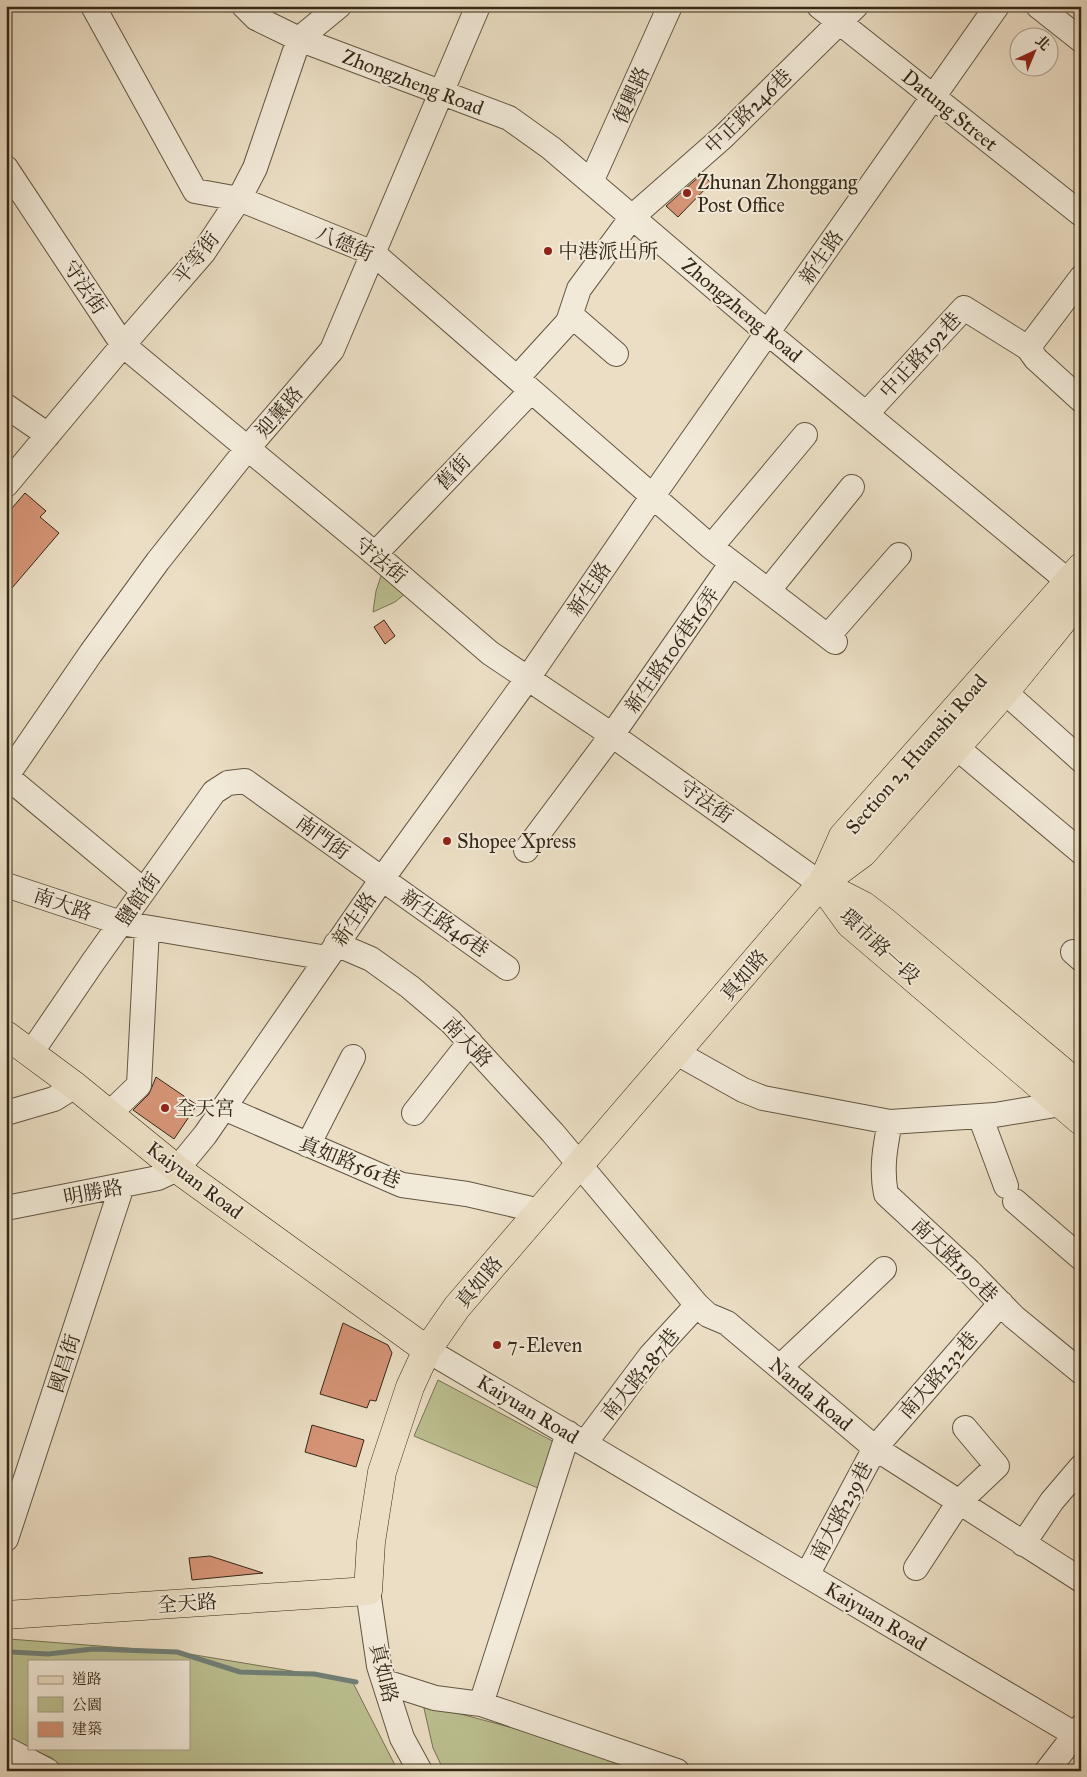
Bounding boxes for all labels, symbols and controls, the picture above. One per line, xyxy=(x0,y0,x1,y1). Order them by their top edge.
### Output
north arrow xyxy=(1010,28,1060,78)
text: 北 xyxy=(1032,32,1054,54)
street label: Zhongzheng Road xyxy=(339,44,487,121)
street label: 復興路 xyxy=(608,63,654,127)
street label: 中正路246巷 xyxy=(700,64,796,158)
street label: Datung Street xyxy=(897,64,1003,157)
place label: Zhunan Zhonggang Post Office xyxy=(697,170,858,217)
marker: Zhunan Zhonggang Post Office xyxy=(681,187,693,199)
street label: 八德街 xyxy=(313,220,377,266)
street label: 新生路 xyxy=(794,226,848,288)
street label: 平等街 xyxy=(168,227,224,289)
place label: 中港派出所 xyxy=(558,239,658,263)
marker: 中港派出所 xyxy=(542,245,554,257)
street label: Zhongzheng Road xyxy=(676,253,807,368)
street label: 守法街 xyxy=(58,255,112,319)
street label: 中正路192巷 xyxy=(874,307,966,403)
street label: 迎薰路 xyxy=(250,381,308,443)
street label: 舊街 xyxy=(430,449,476,495)
street label: 守法街 xyxy=(350,532,412,588)
street label: 新生路 xyxy=(562,557,616,621)
street label: 新生路106巷16弄 xyxy=(620,583,724,717)
street label: Section 2, Huanshi Road xyxy=(840,669,992,839)
street label: 守法街 xyxy=(675,774,737,828)
street label: 南門街 xyxy=(292,810,354,864)
place label: Shopee Xpress xyxy=(457,829,576,853)
marker: Shopee Xpress xyxy=(441,835,453,847)
street label: 鹽館街 xyxy=(111,868,165,930)
street label: 南大路 xyxy=(31,883,95,925)
street label: 新生路46巷 xyxy=(397,884,493,962)
street label: 新生路 xyxy=(327,888,381,950)
street label: 環市路一段 xyxy=(835,903,925,989)
street label: 真如路 xyxy=(715,944,773,1006)
street label: 南大路 xyxy=(439,1012,497,1072)
place label: 全天宮 xyxy=(175,1096,235,1120)
marker: 全天宮 xyxy=(159,1102,171,1114)
street label: 真如路561巷 xyxy=(296,1131,404,1193)
street label: Kaiyuan Road xyxy=(142,1136,248,1224)
street label: 明勝路 xyxy=(61,1174,125,1210)
street label: 南大路190巷 xyxy=(907,1213,1003,1307)
street label: 真如路 xyxy=(451,1251,507,1313)
street label: 南大路287巷 xyxy=(596,1323,684,1425)
street label: 南大路232巷 xyxy=(894,1326,982,1424)
street label: 國昌街 xyxy=(43,1331,85,1395)
place label: 7-Eleven xyxy=(507,1333,582,1357)
marker: 7-Eleven xyxy=(491,1339,503,1351)
street label: Nanda Road xyxy=(765,1352,857,1436)
street label: Kaiyuan Road xyxy=(473,1369,583,1449)
street label: 南大路239巷 xyxy=(805,1457,877,1565)
street label: Kaiyuan Road xyxy=(821,1576,931,1656)
street label: 全天路 xyxy=(156,1589,218,1617)
street label: 真如路 xyxy=(365,1641,403,1705)
legend xyxy=(28,1660,190,1750)
text: 道路 xyxy=(72,1670,102,1688)
text: 公園 xyxy=(72,1696,102,1714)
text: 建築 xyxy=(72,1720,102,1738)

